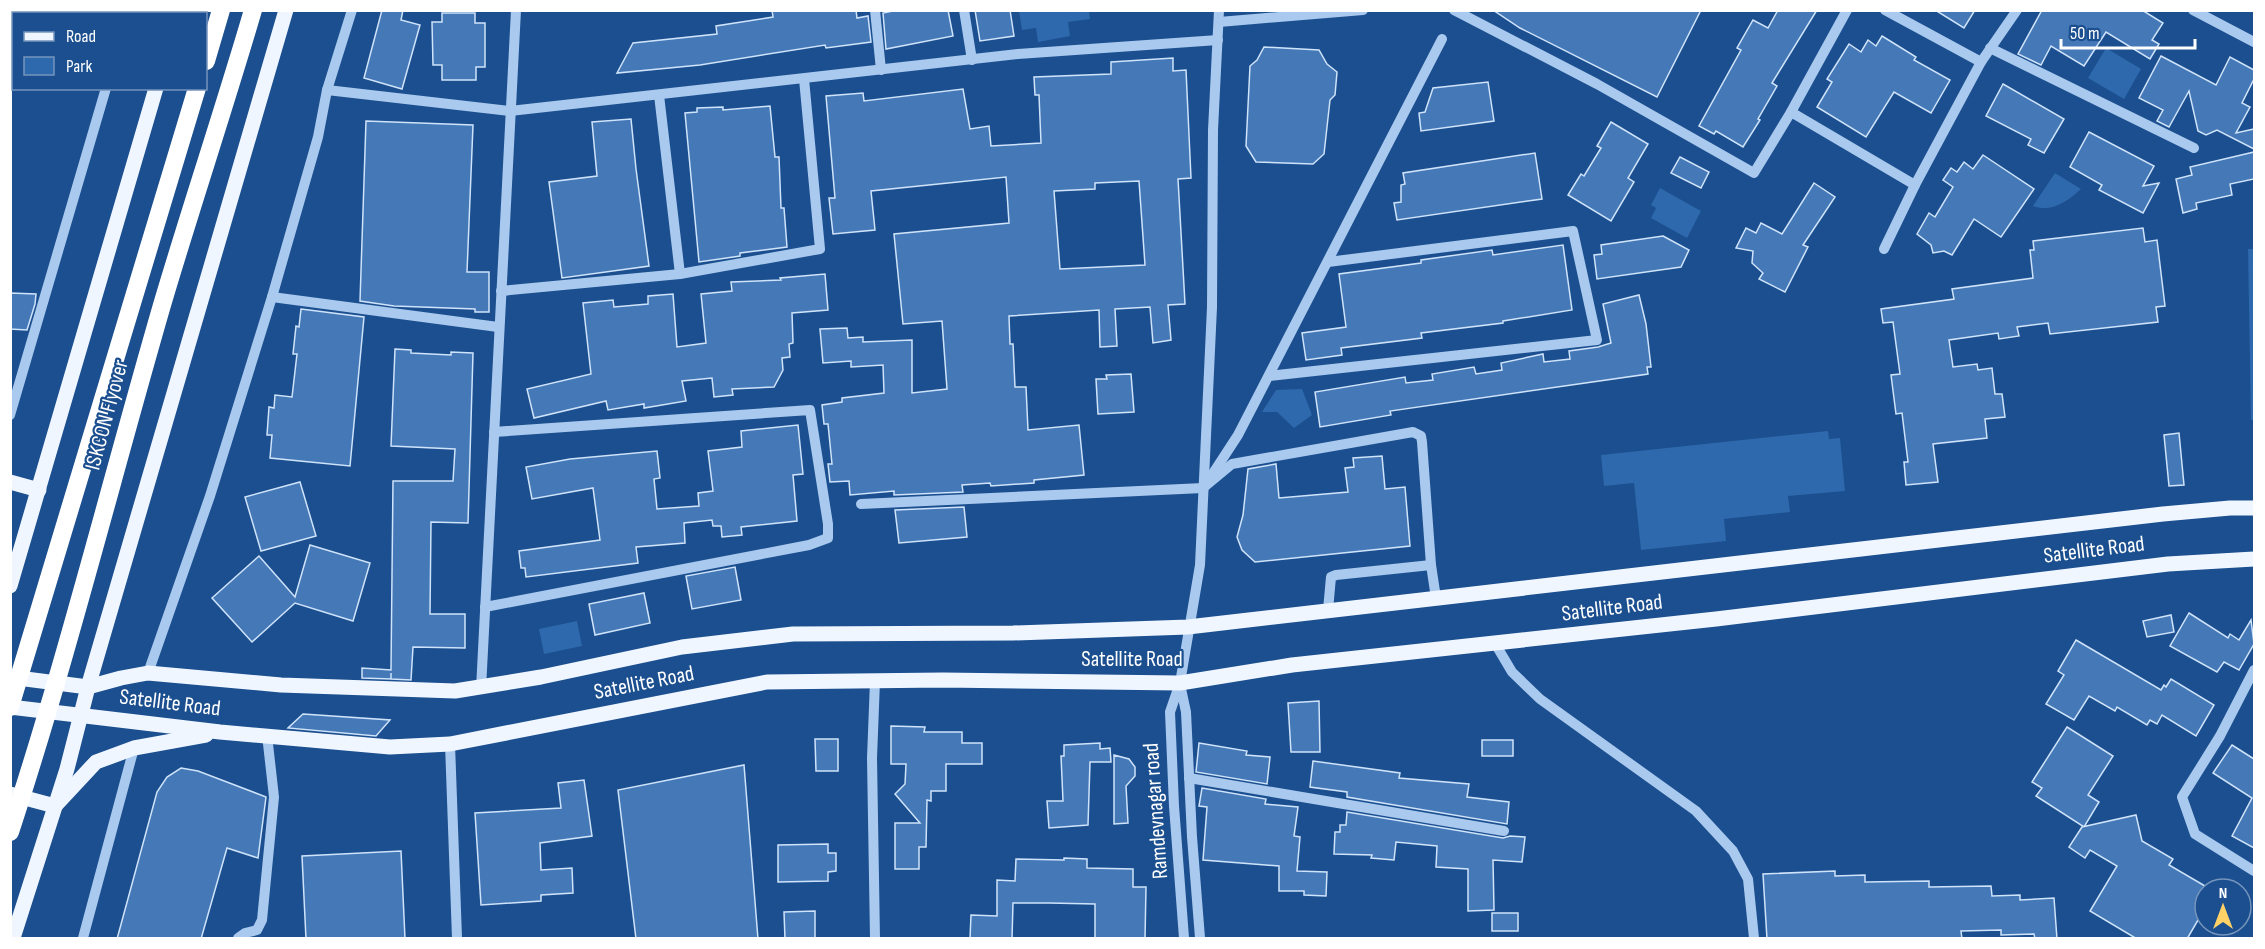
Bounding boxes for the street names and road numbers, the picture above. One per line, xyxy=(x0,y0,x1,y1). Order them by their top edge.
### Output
street label: ISKCON Flyover xyxy=(79,357,135,473)
street label: Satellite Road xyxy=(2042,530,2146,570)
street label: Satellite Road xyxy=(1560,588,1664,628)
street label: Satellite Road xyxy=(1081,646,1183,673)
street label: Satellite Road xyxy=(592,660,696,706)
street label: Satellite Road xyxy=(118,683,222,723)
street label: Ramdevnagar road xyxy=(1138,742,1174,880)

